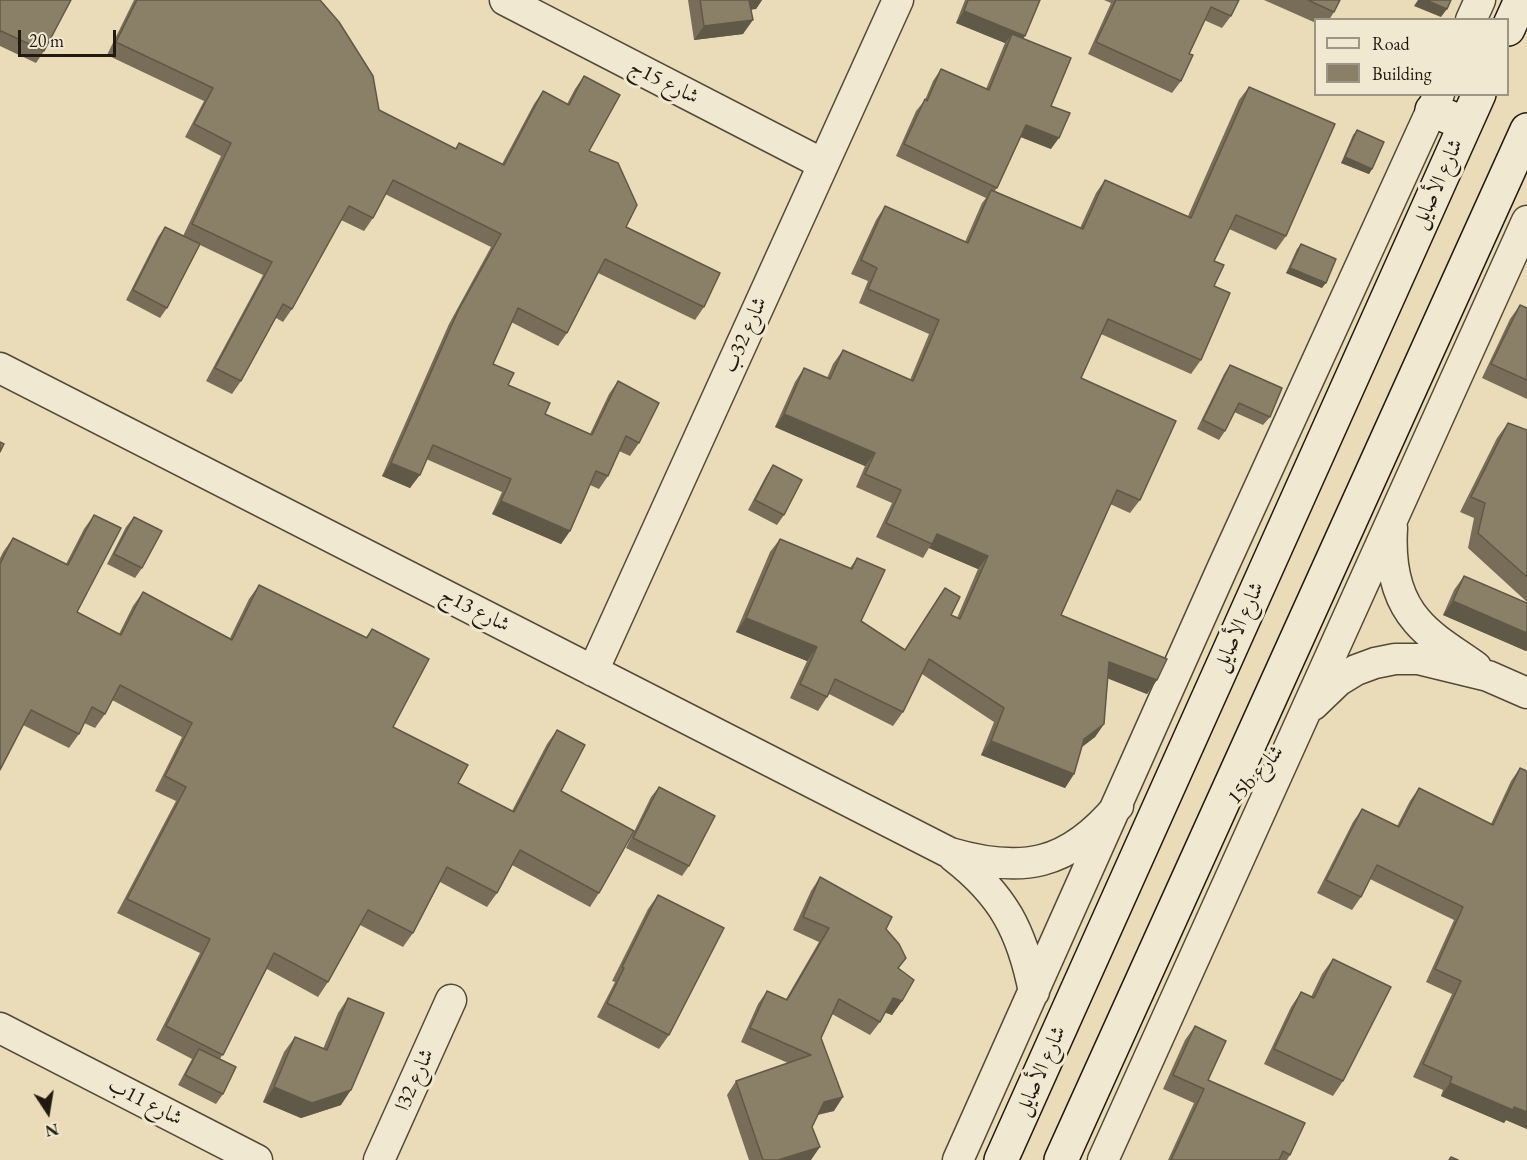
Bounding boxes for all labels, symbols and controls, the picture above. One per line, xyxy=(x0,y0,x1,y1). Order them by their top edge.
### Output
scale bar xyxy=(21,18,118,56)
legend xyxy=(1314,18,1509,96)
text: 20 m xyxy=(29,29,64,52)
text: Road xyxy=(1372,32,1410,55)
street label: شارع 15ج xyxy=(625,54,703,110)
text: Building xyxy=(1372,62,1432,85)
street label: شارع الأصايل xyxy=(1407,135,1469,233)
street label: شارع 32ب xyxy=(717,293,773,377)
street label: شارع الأصايل xyxy=(1208,578,1270,676)
street label: شارع 13ج xyxy=(436,582,514,638)
street label: 15b شارع xyxy=(1223,740,1289,810)
street label: شارع الأصايل xyxy=(1010,1022,1072,1120)
street label: شارع 32ا xyxy=(390,1045,440,1115)
street label: شارع 11ب xyxy=(104,1073,186,1131)
north arrow xyxy=(18,1082,78,1142)
text: N xyxy=(43,1118,60,1142)

